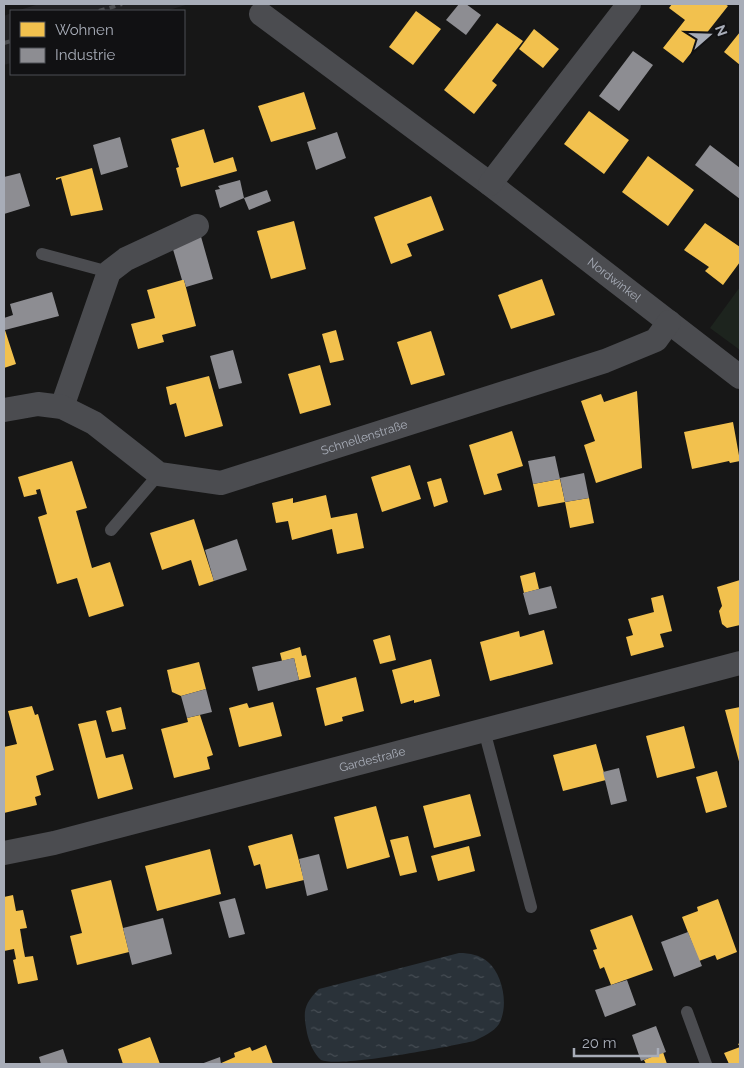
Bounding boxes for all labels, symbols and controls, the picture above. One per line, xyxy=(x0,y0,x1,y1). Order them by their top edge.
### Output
legend xyxy=(10,10,185,75)
north arrow xyxy=(684,10,734,60)
text: Wohnen xyxy=(55,21,114,39)
text: N xyxy=(712,23,731,38)
text: Industrie xyxy=(55,46,116,64)
street label: Nordwinkel xyxy=(585,255,644,305)
street label: Schnellenstraße xyxy=(319,417,409,458)
street label: Gardestraße xyxy=(338,744,407,775)
scale bar xyxy=(574,1026,658,1058)
text: 20 m xyxy=(582,1034,617,1052)

